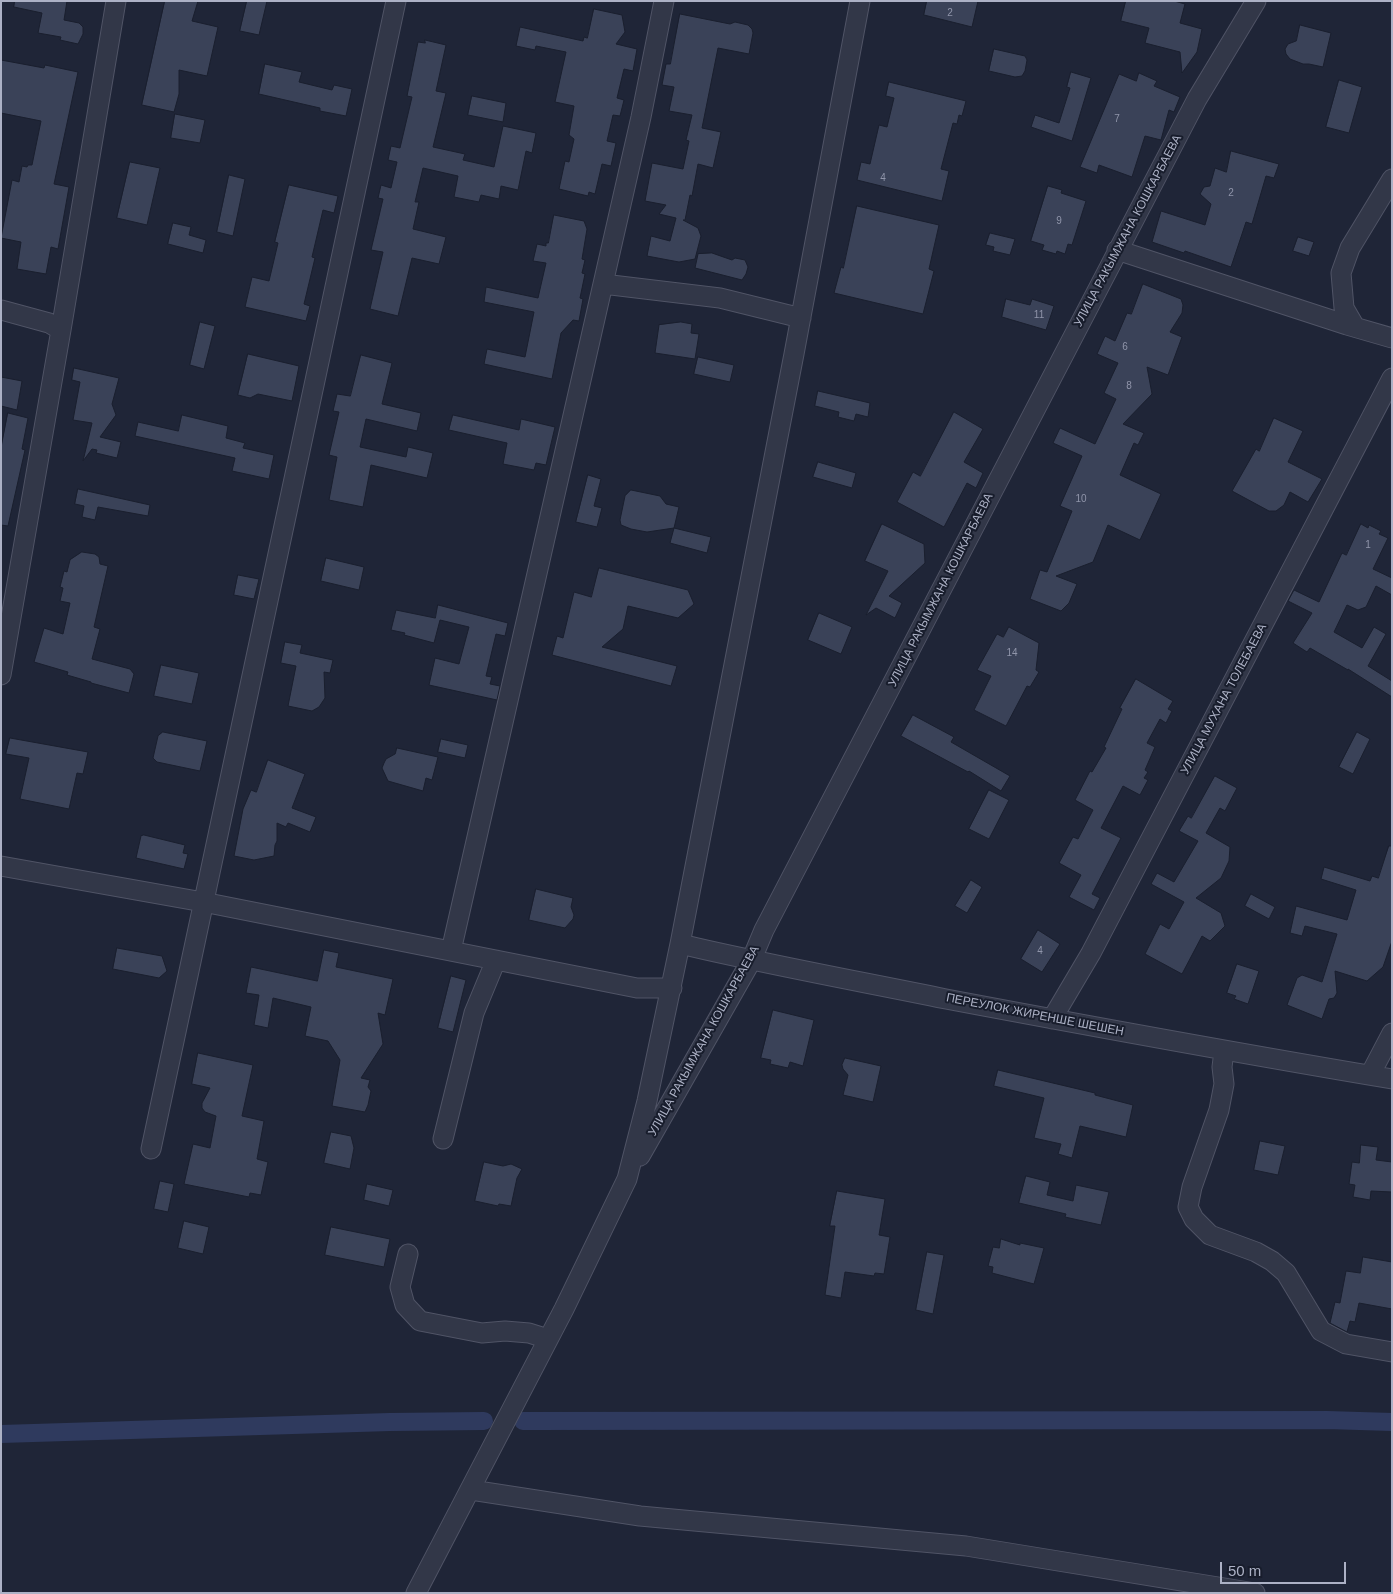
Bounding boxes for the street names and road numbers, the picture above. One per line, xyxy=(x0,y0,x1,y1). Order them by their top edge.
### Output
street label: УЛИЦА РАКЫМЖАНА КОШКАРБАЕВА xyxy=(1071,133,1185,329)
street label: УЛИЦА РАКЫМЖАНА КОШКАРБАЕВА xyxy=(886,491,996,689)
street label: УЛИЦА МУХАНА ТОЛЕБАЕВА xyxy=(1178,621,1270,777)
street label: УЛИЦА РАКЫМЖАНА КОШКАРБАЕВА xyxy=(646,943,762,1139)
street label: ПЕРЕУЛОК ЖИРЕНШЕ ШЕШЕН xyxy=(945,991,1125,1039)

